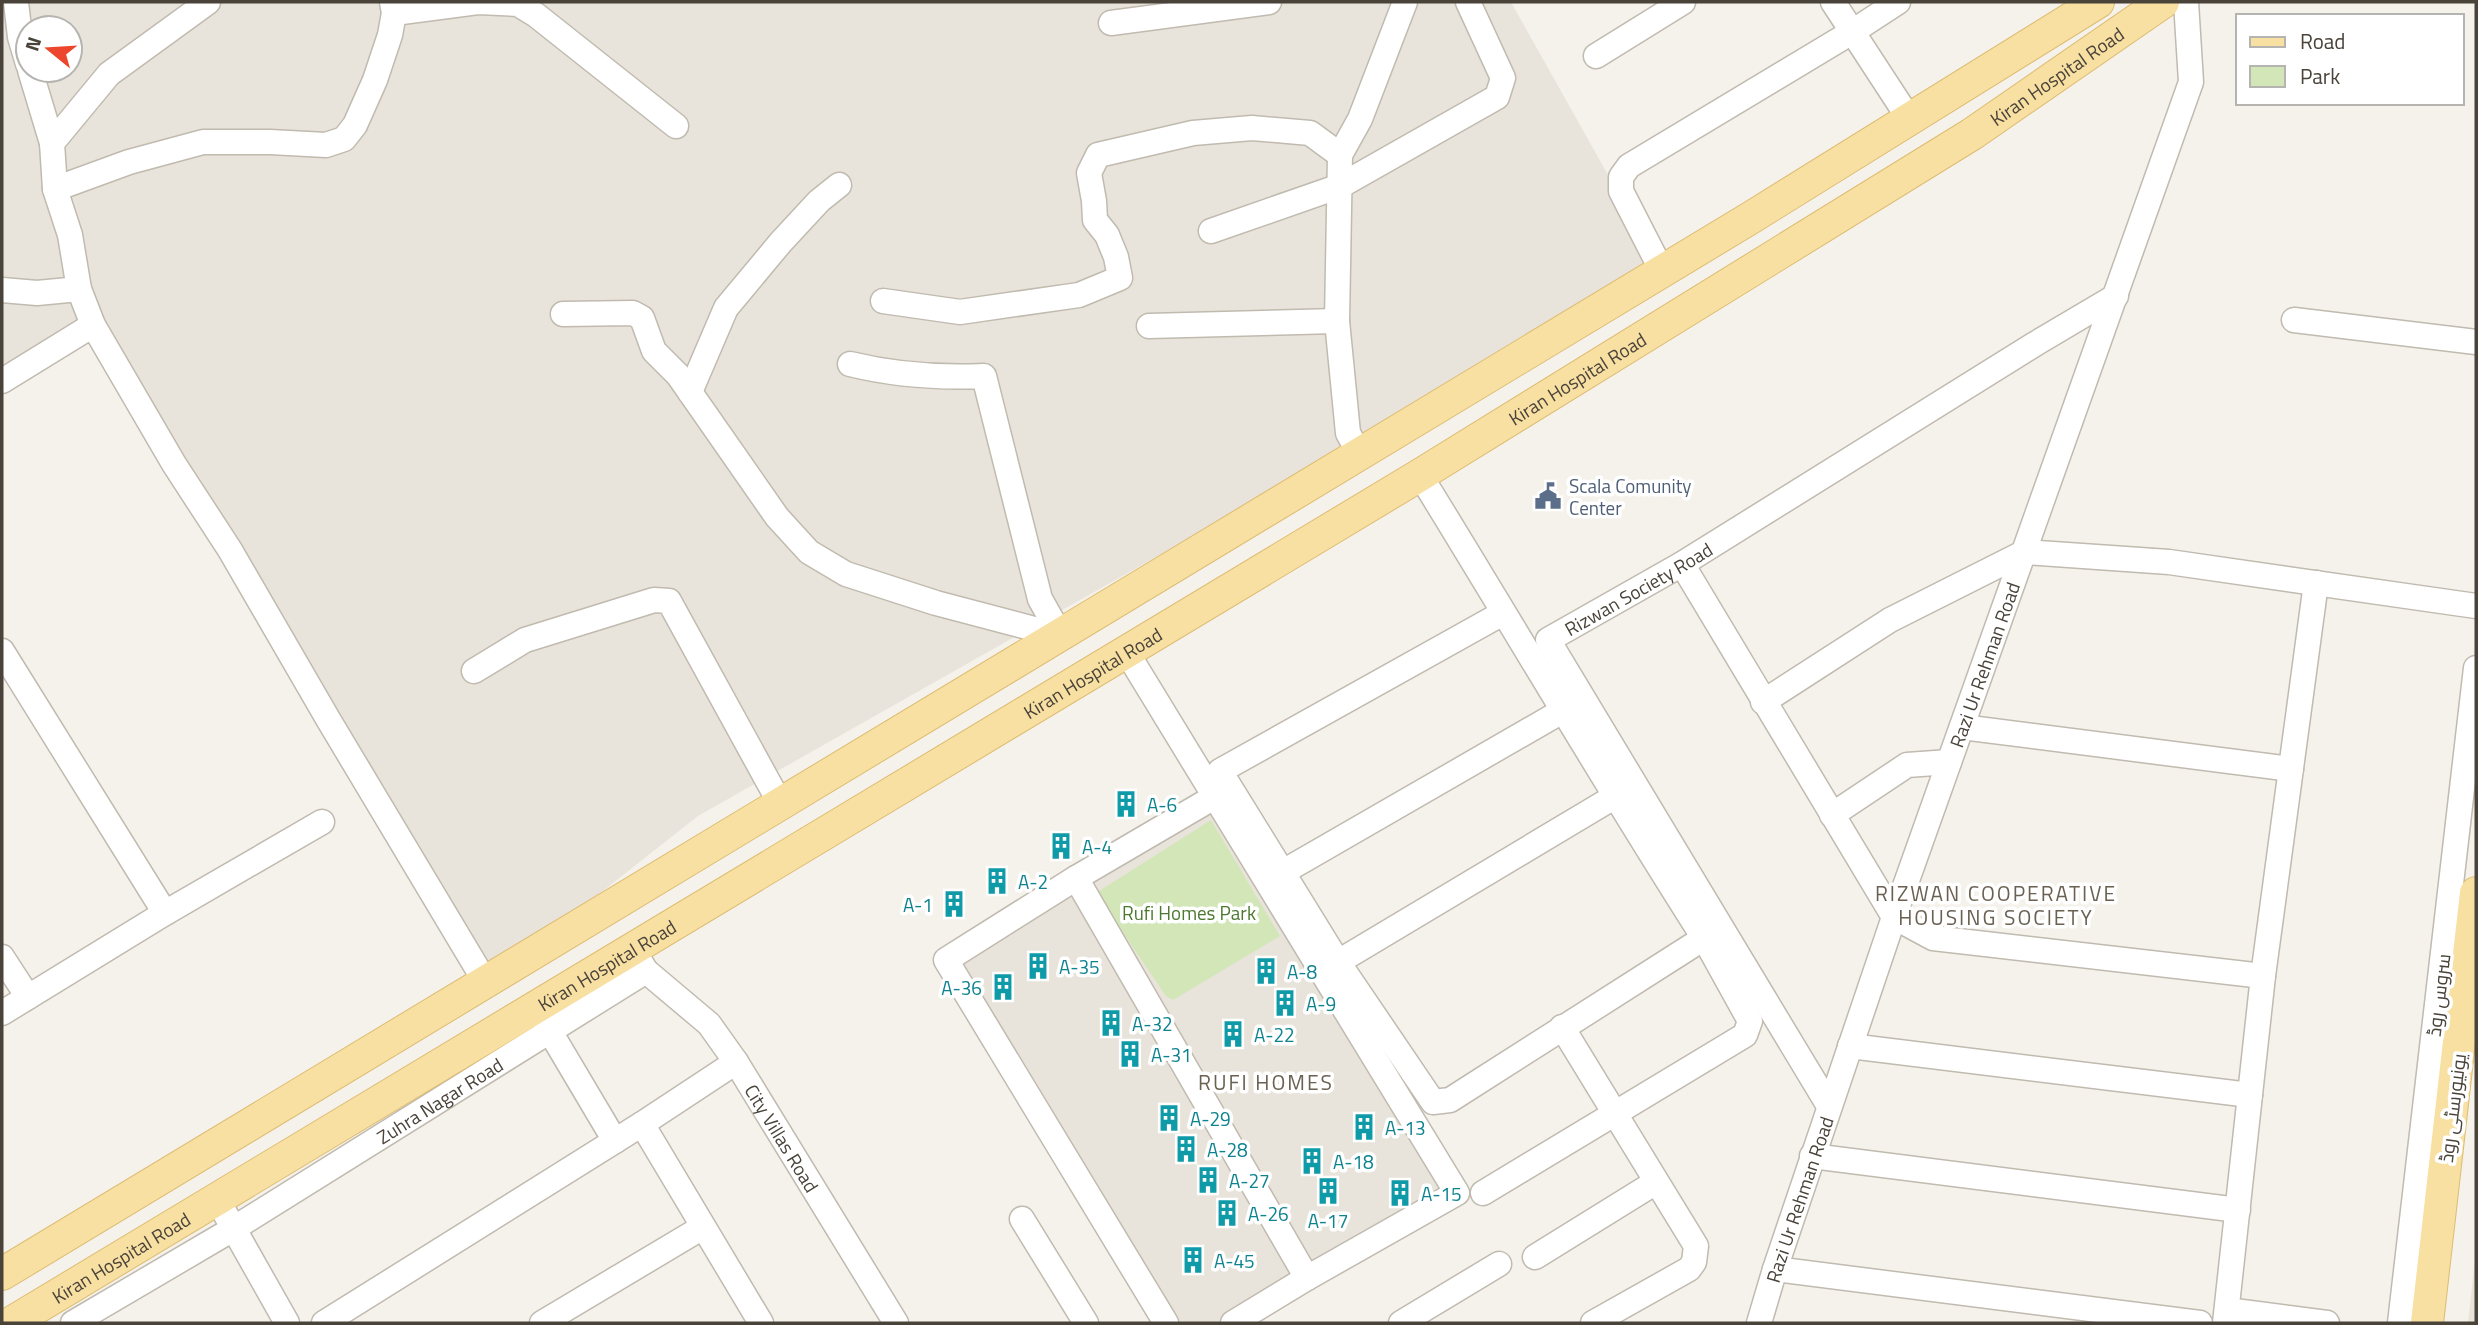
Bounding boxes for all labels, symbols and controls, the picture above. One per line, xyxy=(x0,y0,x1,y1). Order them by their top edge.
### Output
north arrow xyxy=(14,14,84,84)
legend xyxy=(2236,14,2464,105)
street label: Kiran Hospital Road xyxy=(1984,19,2129,132)
text: Road xyxy=(2300,25,2345,57)
text: N xyxy=(17,33,48,54)
text: Park xyxy=(2300,60,2340,92)
street label: Kiran Hospital Road xyxy=(1502,324,1651,432)
place label: Scala Comunity Center xyxy=(1569,471,1692,522)
public building icon: Scala Comunity Center xyxy=(1533,481,1563,511)
street label: Rizwan Society Road xyxy=(1559,534,1718,642)
street label: Razi Ur Rehman Road xyxy=(1941,578,2027,751)
street label: Kiran Hospital Road xyxy=(1017,619,1167,725)
building icon: A-6 xyxy=(1111,789,1141,819)
place label: A-6 xyxy=(1147,790,1177,819)
building icon: A-4 xyxy=(1046,831,1076,861)
place label: A-4 xyxy=(1082,832,1112,861)
building icon: A-2 xyxy=(982,866,1012,896)
place label: A-2 xyxy=(1018,867,1048,896)
district label: RIZWAN COOPERATIVE HOUSING SOCIETY xyxy=(1875,877,2117,933)
building icon: A-1 xyxy=(939,889,969,919)
place label: A-1 xyxy=(903,890,933,919)
park label: Rufi Homes Park xyxy=(1122,898,1256,927)
street label: Kiran Hospital Road xyxy=(532,912,681,1018)
building icon: A-35 xyxy=(1023,951,1053,981)
place label: A-35 xyxy=(1059,952,1100,981)
street label: سروس روڈ xyxy=(2419,952,2457,1038)
building icon: A-8 xyxy=(1251,956,1281,986)
place label: A-8 xyxy=(1287,957,1317,986)
building icon: A-36 xyxy=(988,972,1018,1002)
place label: A-36 xyxy=(941,973,982,1002)
building icon: A-9 xyxy=(1270,988,1300,1018)
place label: A-9 xyxy=(1306,989,1336,1018)
building icon: A-32 xyxy=(1096,1008,1126,1038)
place label: A-32 xyxy=(1132,1009,1173,1038)
building icon: A-22 xyxy=(1218,1019,1248,1049)
place label: A-22 xyxy=(1254,1020,1295,1049)
building icon: A-31 xyxy=(1115,1039,1145,1069)
place label: A-31 xyxy=(1151,1040,1192,1069)
street label: Zuhra Nagar Road xyxy=(371,1050,508,1151)
street label: یونیورسٹی روڈ xyxy=(2431,1052,2473,1164)
district label: RUFI HOMES xyxy=(1198,1066,1334,1098)
street label: City Villas Road xyxy=(738,1078,827,1197)
building icon: A-29 xyxy=(1154,1103,1184,1133)
place label: A-29 xyxy=(1190,1104,1231,1133)
building icon: A-13 xyxy=(1349,1112,1379,1142)
street label: Razi Ur Rehman Road xyxy=(1757,1112,1840,1286)
place label: A-13 xyxy=(1385,1113,1426,1142)
building icon: A-28 xyxy=(1171,1134,1201,1164)
place label: A-28 xyxy=(1207,1135,1248,1164)
building icon: A-18 xyxy=(1297,1146,1327,1176)
place label: A-18 xyxy=(1333,1147,1374,1176)
building icon: A-27 xyxy=(1193,1165,1223,1195)
place label: A-27 xyxy=(1229,1166,1270,1195)
building icon: A-17 xyxy=(1313,1176,1343,1206)
building icon: A-15 xyxy=(1385,1178,1415,1208)
place label: A-15 xyxy=(1421,1179,1462,1208)
building icon: A-26 xyxy=(1212,1198,1242,1228)
place label: A-26 xyxy=(1248,1199,1289,1228)
street label: Kiran Hospital Road xyxy=(46,1204,196,1310)
place label: A-17 xyxy=(1308,1206,1348,1235)
building icon: A-45 xyxy=(1178,1245,1208,1275)
place label: A-45 xyxy=(1214,1246,1255,1275)

